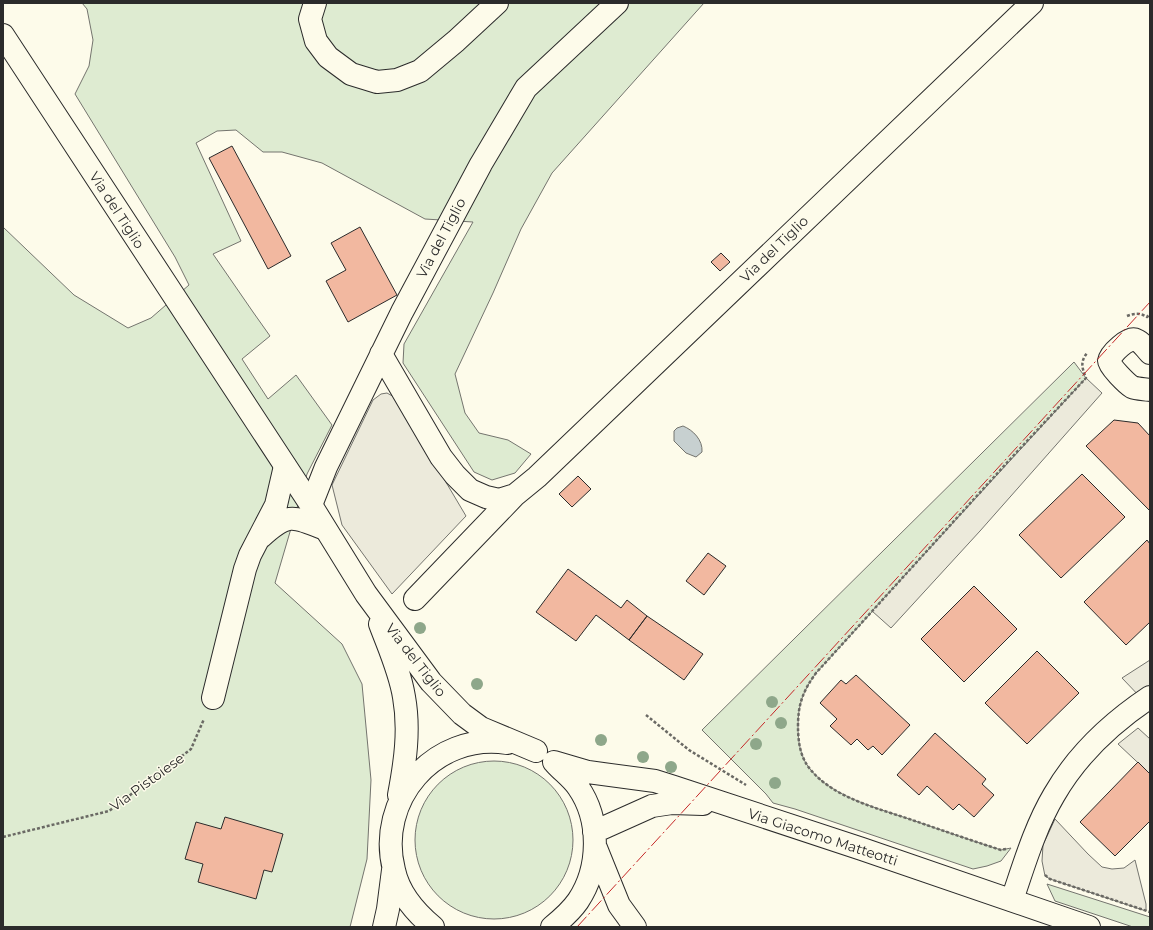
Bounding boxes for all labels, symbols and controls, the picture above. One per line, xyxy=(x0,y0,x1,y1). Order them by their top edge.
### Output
street label: Via del Tiglio xyxy=(85,168,149,252)
street label: Via del Tiglio xyxy=(412,195,470,281)
street label: Via del Tiglio xyxy=(736,212,812,286)
street label: Via del Tiglio xyxy=(382,620,450,701)
street label: Via Pistoiese xyxy=(106,749,188,815)
street label: Via Giacomo Matteotti xyxy=(746,804,900,870)

